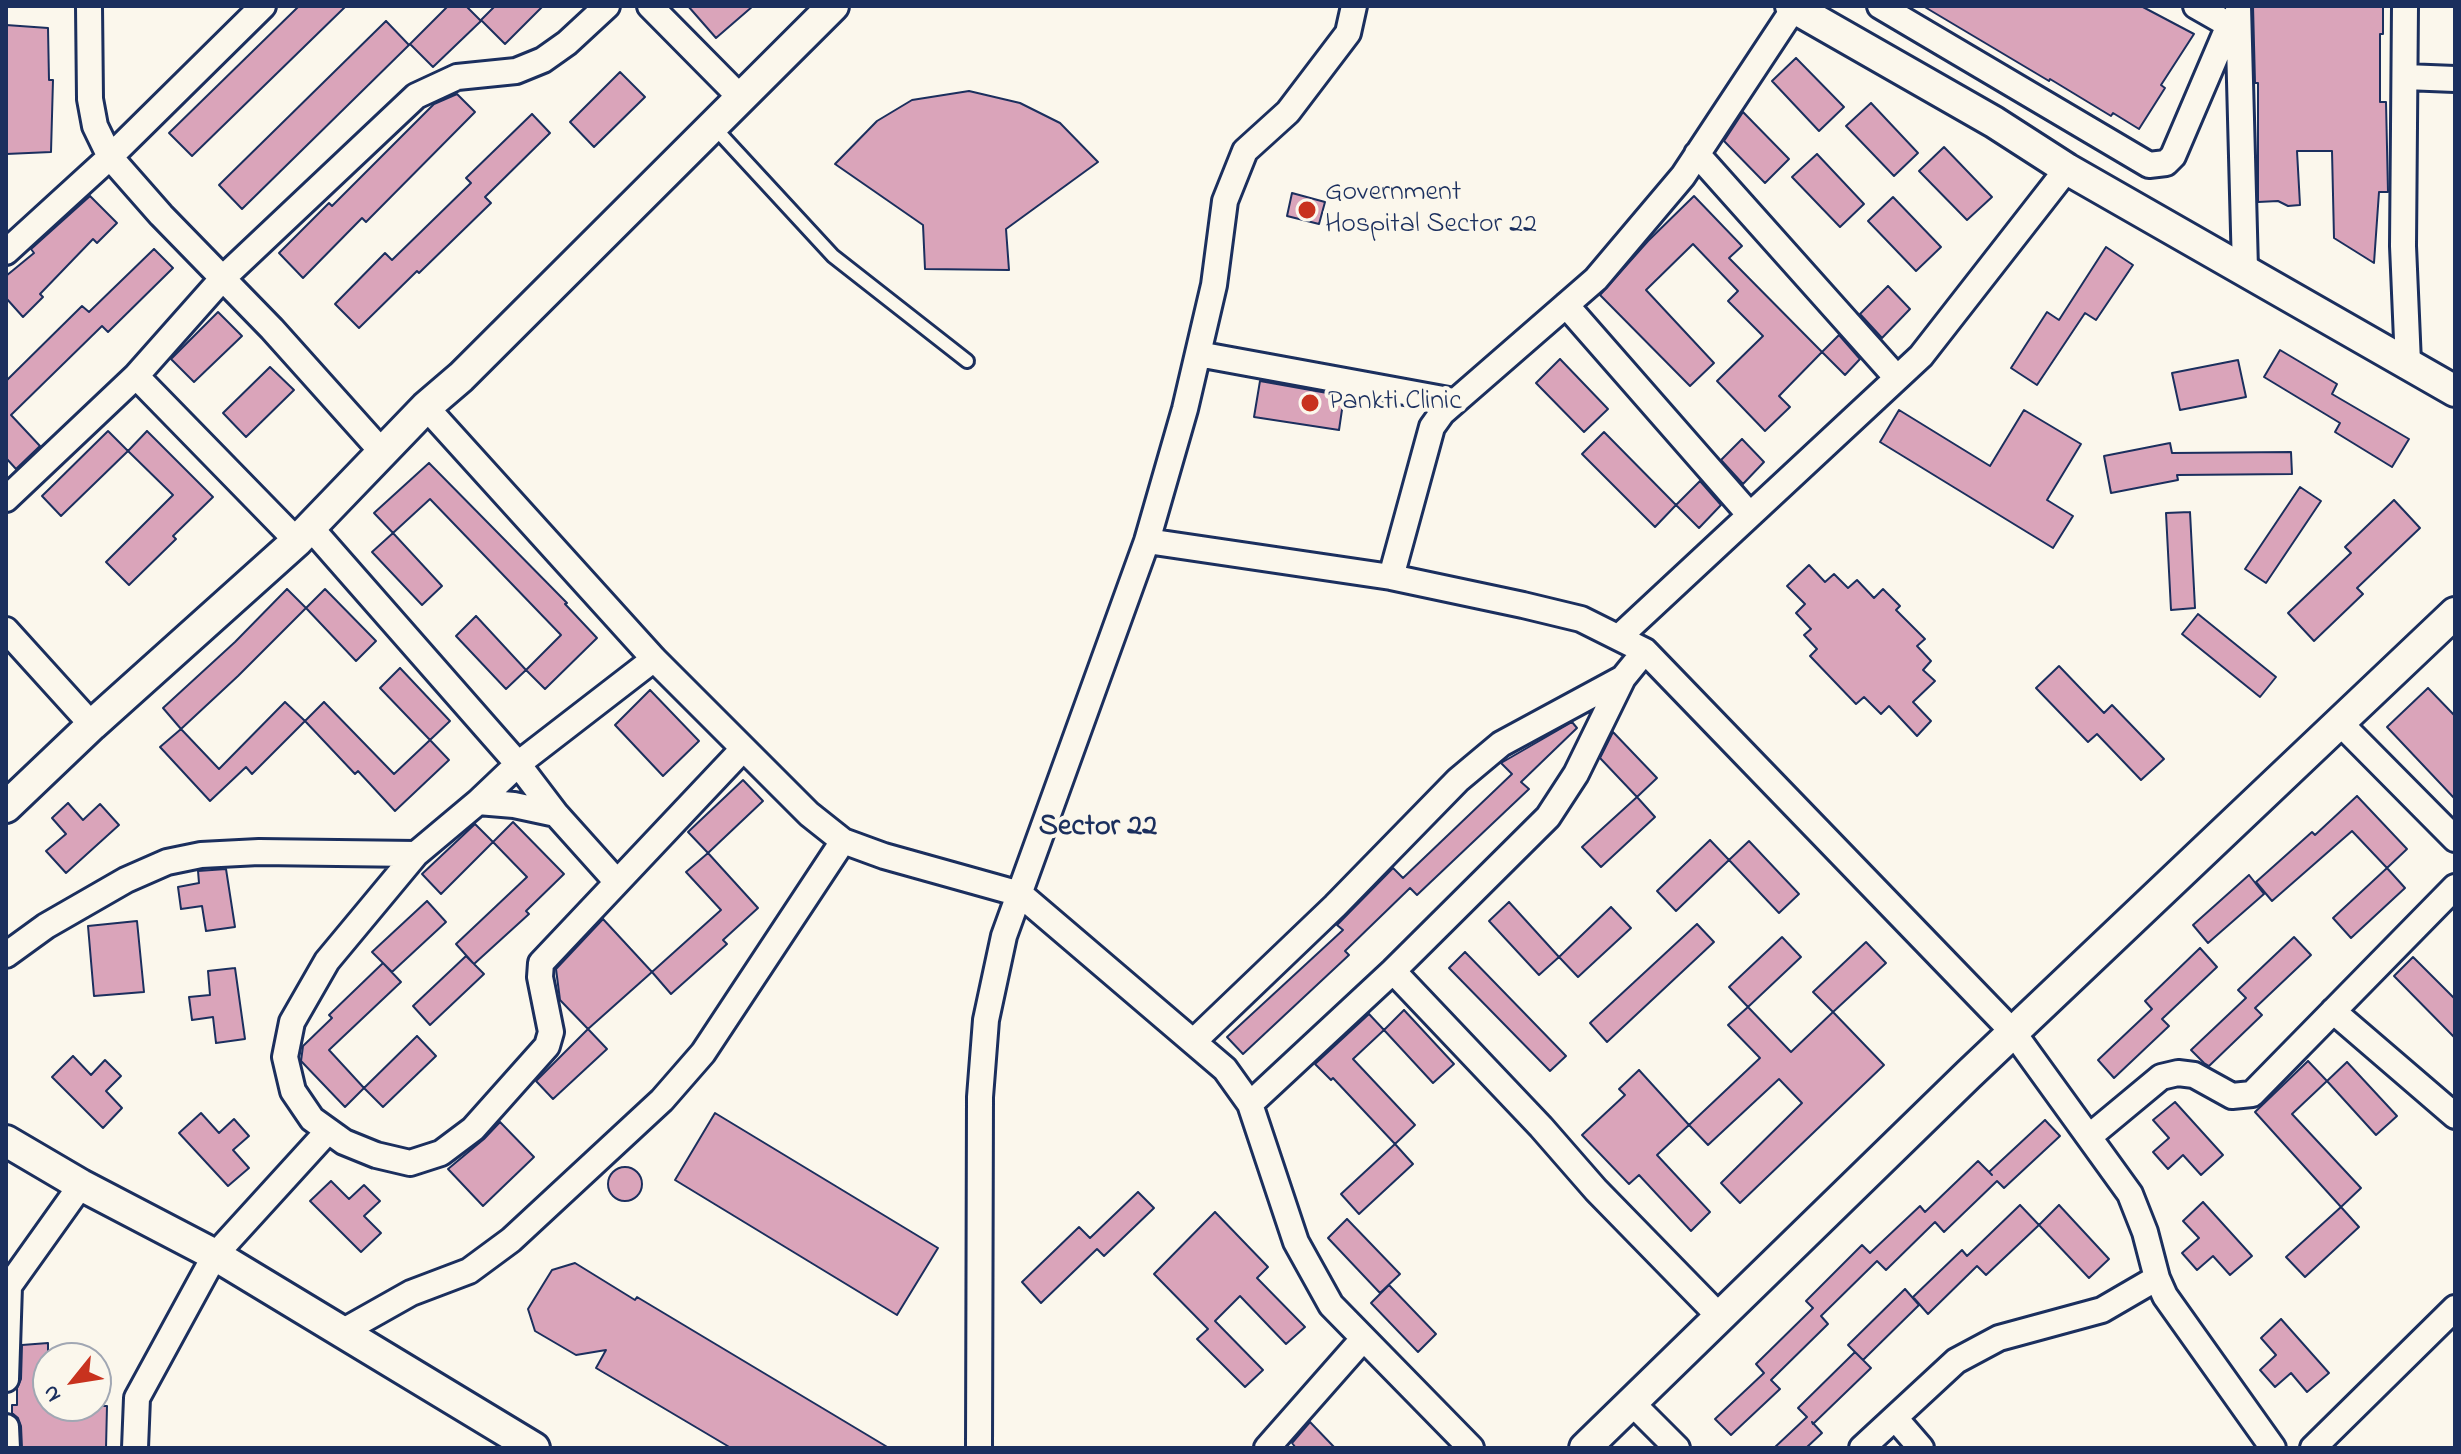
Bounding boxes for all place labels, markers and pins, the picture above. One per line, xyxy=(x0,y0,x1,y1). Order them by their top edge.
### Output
place label: Government Hospital Sector 22 xyxy=(1325,177,1537,243)
marker: Government Hospital Sector 22 xyxy=(1296,199,1318,221)
place label: Pankti Clinic xyxy=(1328,386,1462,420)
marker: Pankti Clinic xyxy=(1299,392,1321,414)

